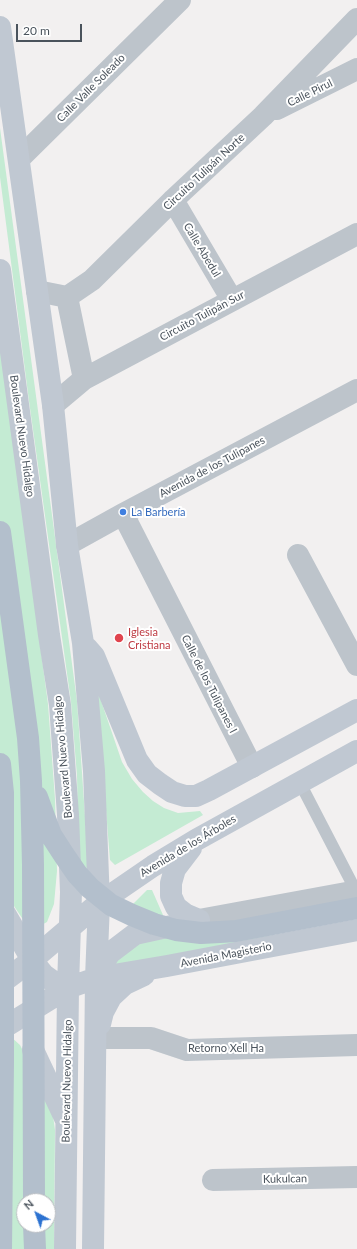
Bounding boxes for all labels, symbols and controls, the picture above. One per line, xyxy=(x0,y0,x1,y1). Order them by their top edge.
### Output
scale bar xyxy=(18,16,84,42)
text: 20 m xyxy=(23,23,50,38)
street label: Calle Valle Soleado xyxy=(54,51,128,125)
street label: Calle Pirul xyxy=(285,76,335,110)
street label: Circuito Tulipán Norte xyxy=(161,131,247,213)
street label: Calle Abedul xyxy=(181,220,223,280)
street label: Circuito Tulipán Sur xyxy=(157,288,247,344)
street label: Boulevard Nuevo Hidalgo xyxy=(7,374,37,498)
street label: Avenida de los Tulipanes xyxy=(157,434,267,500)
place label: La Barbería xyxy=(131,505,186,519)
marker: La Barbería xyxy=(118,507,128,517)
place label: Iglesia Cristiana xyxy=(128,625,171,651)
marker: Iglesia Cristiana xyxy=(113,632,125,644)
street label: Calle de los Tulipanes I xyxy=(178,633,240,735)
street label: Boulevard Nuevo Hidalgo xyxy=(51,695,75,819)
street label: Avenida de los Árboles xyxy=(138,812,238,880)
street label: Avenida Magisterio xyxy=(179,940,273,970)
street label: Boulevard Nuevo Hidalgo xyxy=(59,1019,75,1143)
street label: Retorno Xell Ha xyxy=(188,1041,264,1055)
street label: Kukulcan xyxy=(263,1172,307,1186)
north arrow xyxy=(16,1193,56,1233)
text: N xyxy=(21,1197,36,1212)

